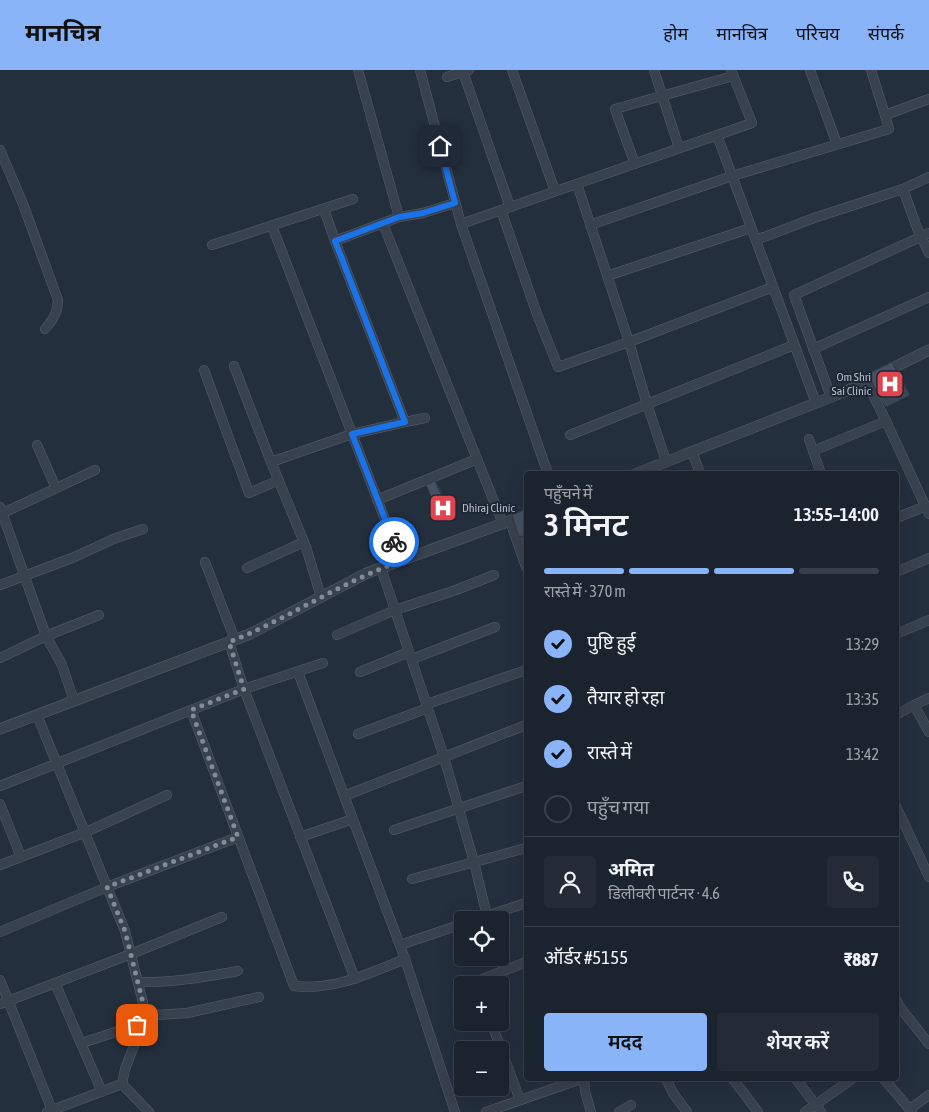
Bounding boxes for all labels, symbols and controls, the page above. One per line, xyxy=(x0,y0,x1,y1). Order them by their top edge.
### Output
text: मानचित्र xyxy=(25,19,101,46)
text: होम xyxy=(663,23,688,44)
text: मानचित्र xyxy=(716,23,768,44)
text: परिचय xyxy=(796,23,840,44)
text: संपर्क xyxy=(868,23,904,44)
pin xyxy=(419,125,461,167)
icon: home xyxy=(426,132,454,160)
hospital icon: Om Shri Sai Clinic xyxy=(875,369,905,399)
place label: Om Shri Sai Clinic xyxy=(832,370,872,398)
text: पहुँचने में xyxy=(544,484,592,502)
hospital icon: Dhiraj Clinic xyxy=(428,493,458,523)
place label: Dhiraj Clinic xyxy=(462,501,516,515)
text: 13:55–14:00 xyxy=(794,503,879,525)
text: 3 मिनट xyxy=(544,506,628,543)
courier xyxy=(369,517,419,567)
icon: bike xyxy=(380,528,408,556)
text: रास्ते में · 370 m xyxy=(544,582,626,600)
icon: check xyxy=(544,630,572,658)
text: पुष्टि हुई xyxy=(587,631,636,653)
text: 13:29 xyxy=(846,635,879,653)
icon: check xyxy=(544,685,572,713)
text: तैयार हो रहा xyxy=(587,686,665,708)
text: 13:35 xyxy=(846,690,879,708)
icon: check xyxy=(544,740,572,768)
text: रास्ते में xyxy=(587,741,632,763)
text: 13:42 xyxy=(846,745,879,763)
text: पहुँच गया xyxy=(587,796,649,818)
button: person xyxy=(544,856,596,908)
button: phone xyxy=(827,856,879,908)
text: अमित xyxy=(608,858,654,880)
text: डिलीवरी पार्टनर · 4.6 xyxy=(608,884,720,902)
map controls xyxy=(454,911,509,1096)
button: locate xyxy=(454,911,509,966)
text: ऑर्डर #5155 xyxy=(544,946,628,968)
text: ₹887 xyxy=(844,948,879,970)
button: + xyxy=(454,976,509,1031)
pin xyxy=(116,1004,158,1046)
icon: bag xyxy=(123,1011,151,1039)
button: मदद xyxy=(544,1013,707,1071)
button: शेयर करें xyxy=(717,1013,879,1071)
button: − xyxy=(454,1041,509,1096)

